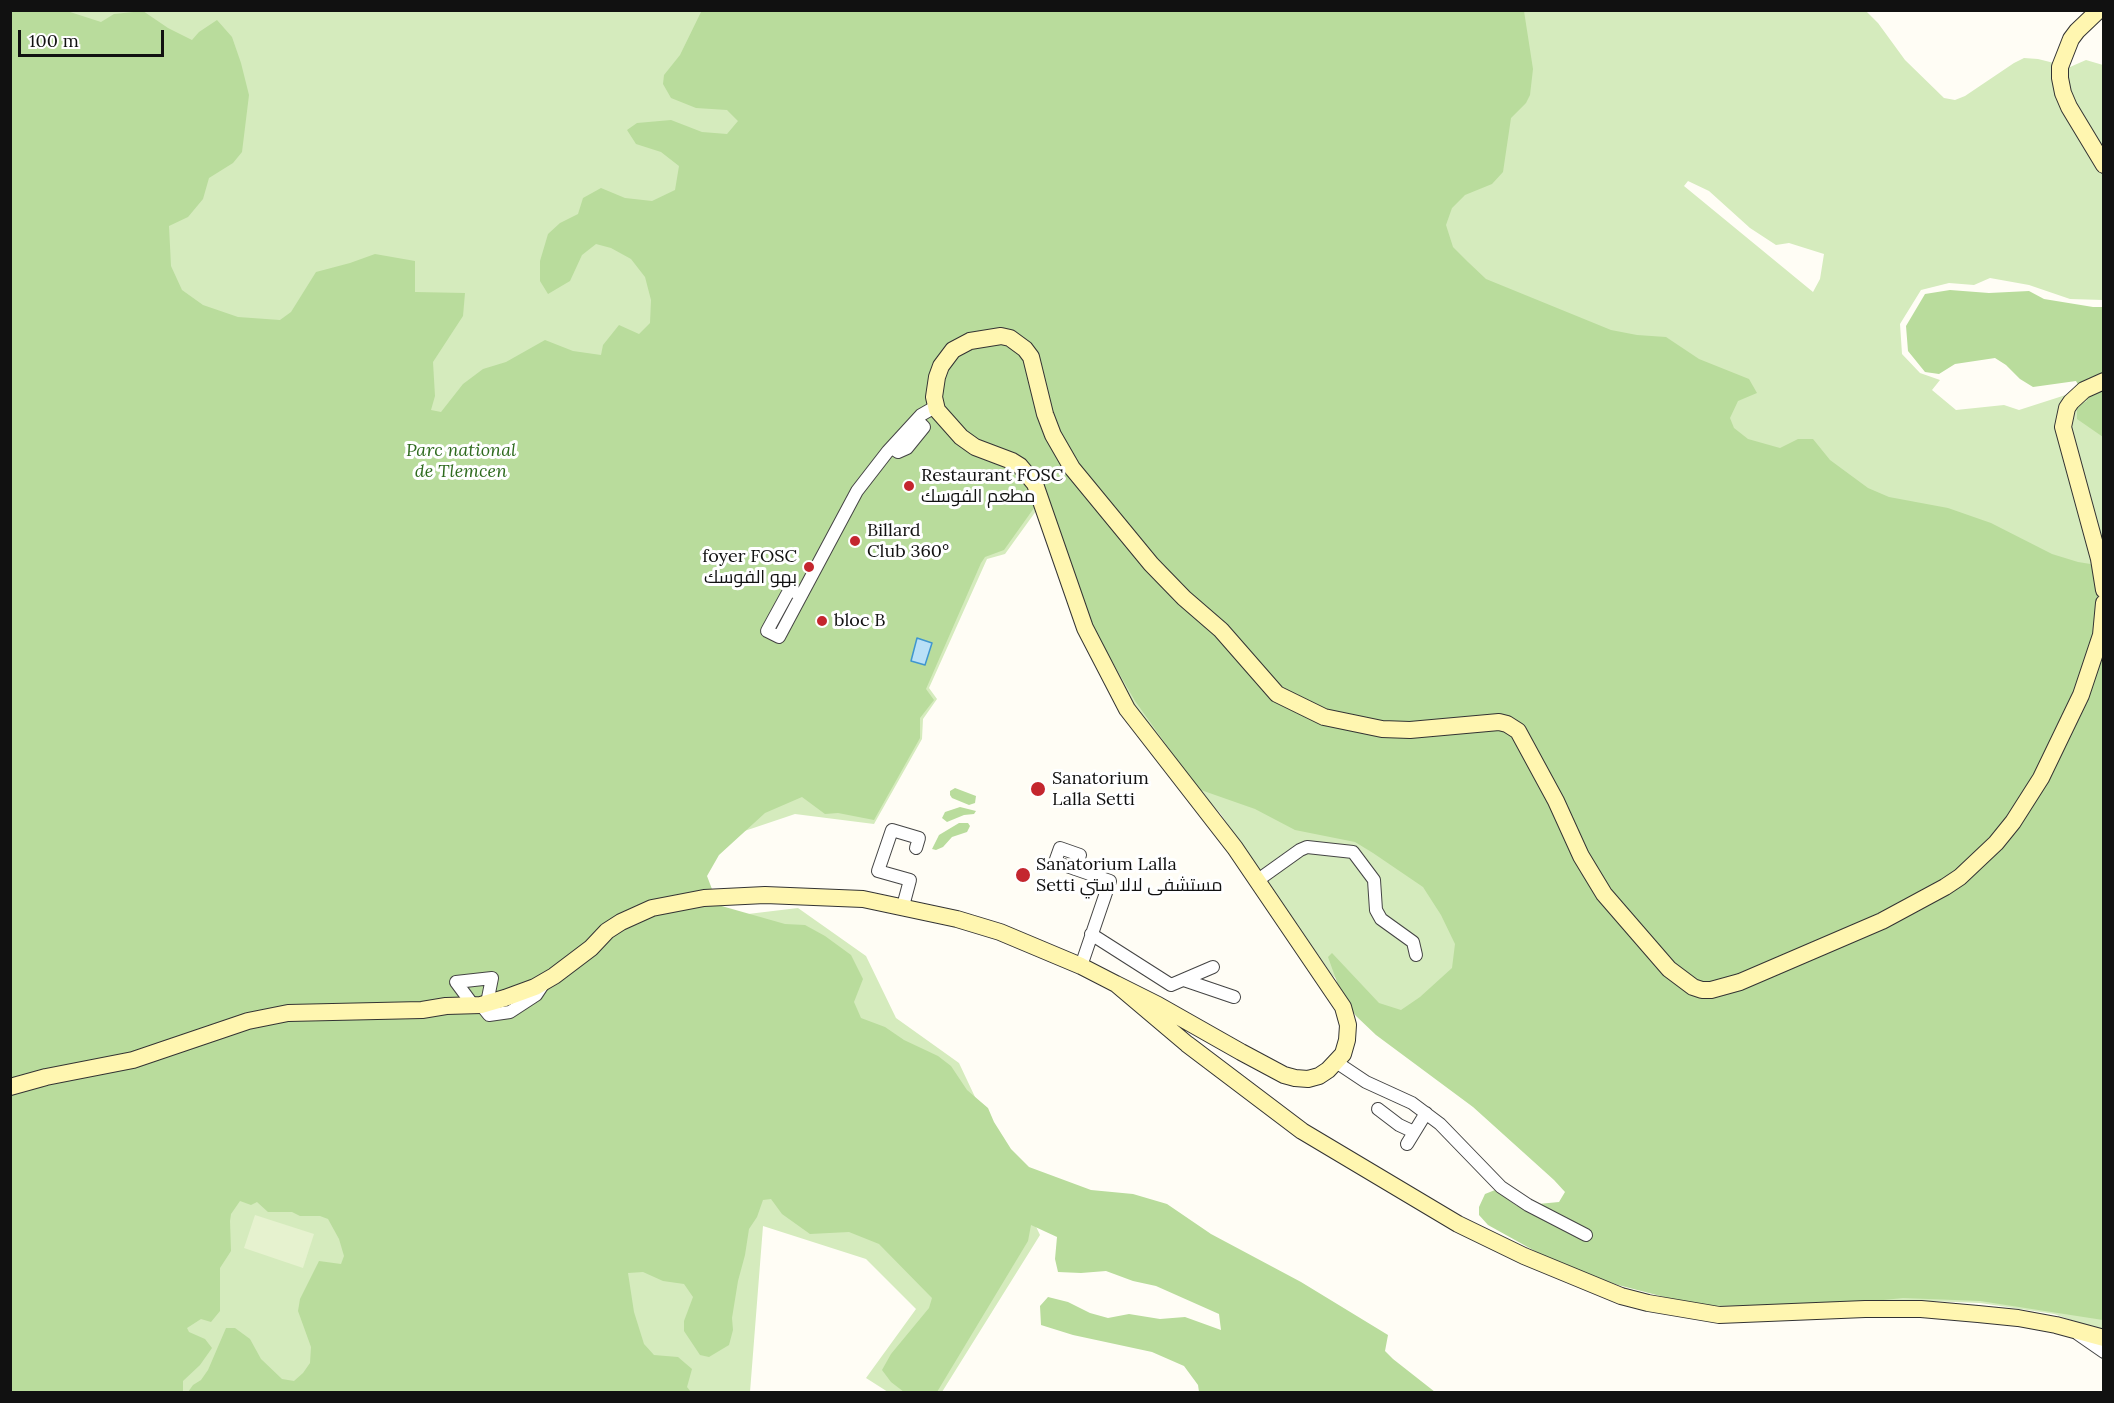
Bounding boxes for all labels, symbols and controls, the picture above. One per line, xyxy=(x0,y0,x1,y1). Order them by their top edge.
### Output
scale bar xyxy=(21,18,166,56)
text: 100 m xyxy=(29,29,79,52)
park label: Parc national de Tlemcen xyxy=(406,440,516,482)
place label: Restaurant FOSC مطعم الفوسك xyxy=(921,465,1063,508)
marker: Restaurant FOSC مطعم الفوسك xyxy=(902,479,916,493)
place label: Billard Club 360° xyxy=(867,520,949,562)
marker: Billard Club 360° xyxy=(848,534,862,548)
place label: foyer FOSC بهو الفوسك xyxy=(702,546,797,588)
marker: foyer FOSC بهو الفوسك xyxy=(802,560,816,574)
place label: bloc B xyxy=(834,610,885,632)
marker: bloc B xyxy=(815,614,829,628)
place label: Sanatorium Lalla Setti xyxy=(1052,768,1149,810)
marker: Sanatorium Lalla Setti xyxy=(1029,780,1047,798)
place label: Sanatorium Lalla Setti مستشفى لالا ستي xyxy=(1036,854,1222,896)
marker: Sanatorium Lalla Setti مستشفى لالا ستي xyxy=(1014,866,1032,884)

